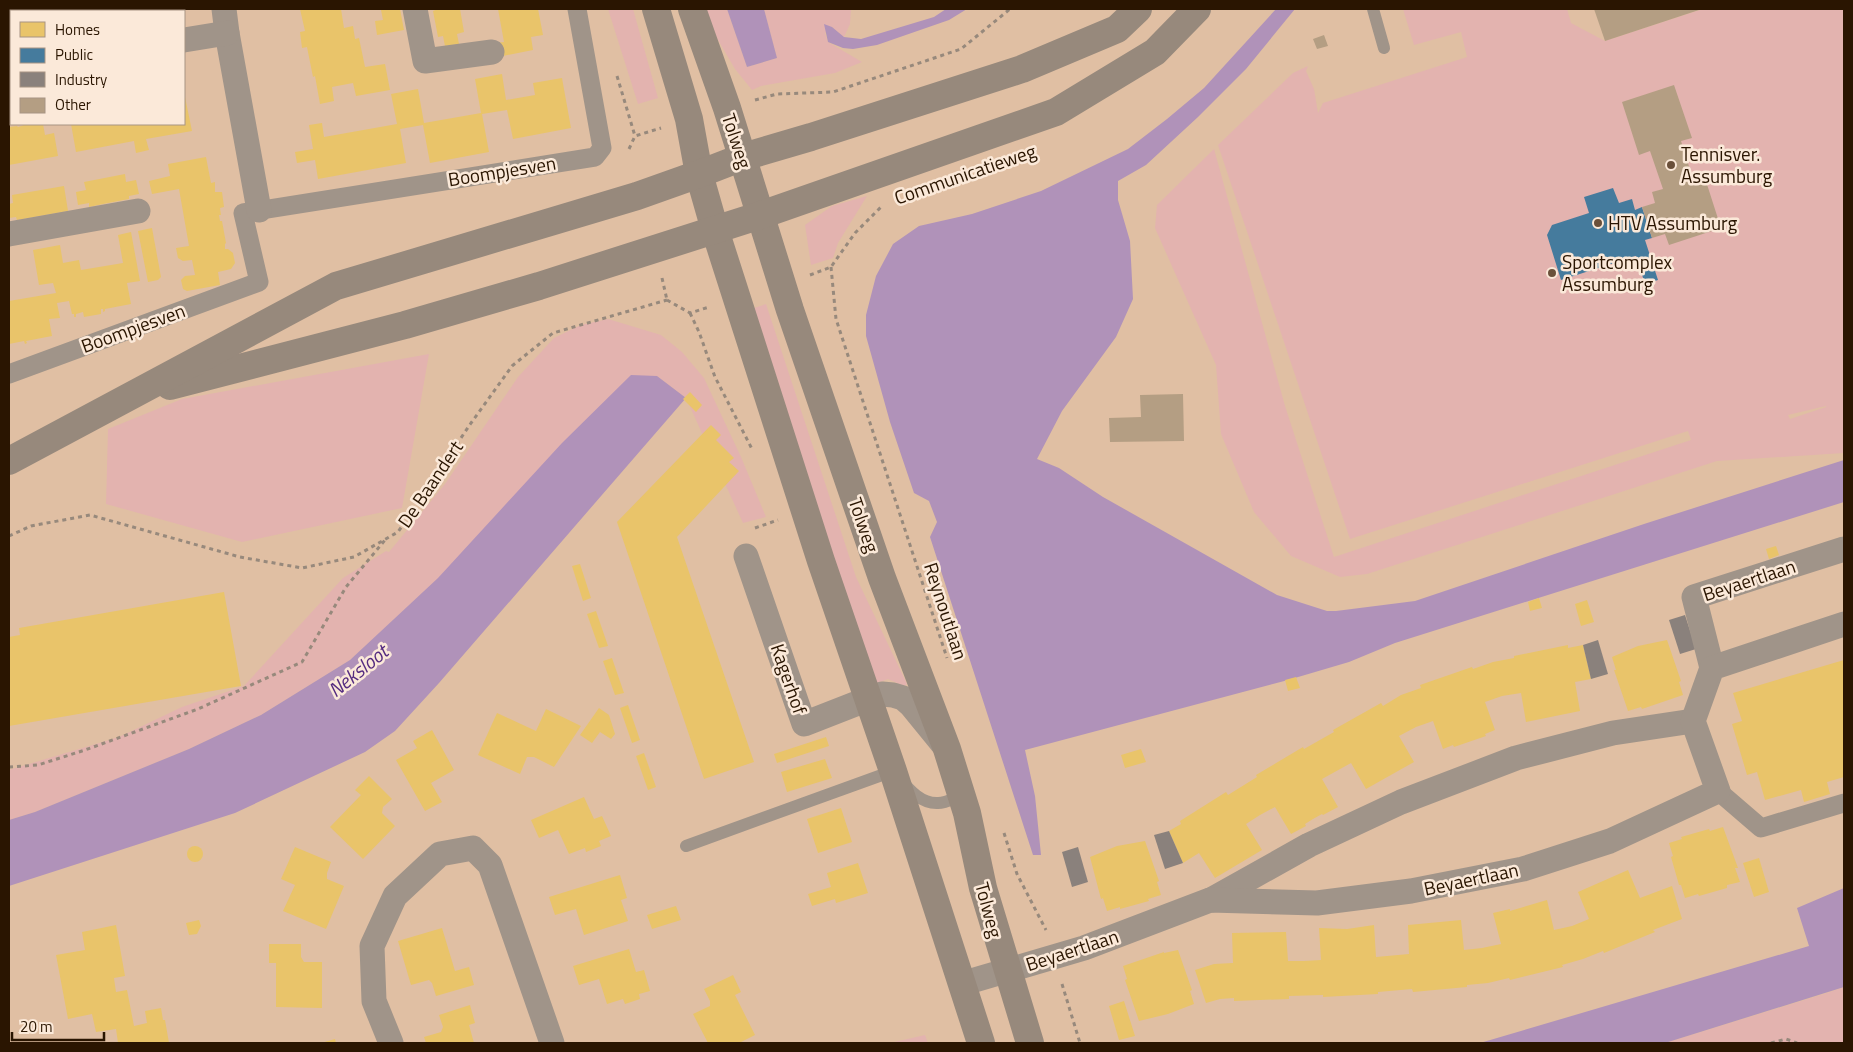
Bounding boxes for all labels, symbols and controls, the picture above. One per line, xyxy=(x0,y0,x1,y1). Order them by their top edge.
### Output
legend xyxy=(10,10,185,125)
text: Homes xyxy=(55,18,100,41)
text: Public xyxy=(55,43,93,66)
text: Industry xyxy=(55,68,107,91)
text: Other xyxy=(55,93,91,116)
street label: Tolweg xyxy=(715,110,760,172)
street label: Communicatieweg xyxy=(890,136,1040,211)
place label: Tennisver. Assumburg xyxy=(1681,139,1772,190)
street label: Boompjesven xyxy=(446,148,558,193)
marker: Tennisver. Assumburg xyxy=(1665,159,1677,171)
place label: HTV Assumburg xyxy=(1608,208,1738,237)
marker: HTV Assumburg xyxy=(1592,217,1604,229)
place label: Sportcomplex Assumburg xyxy=(1562,247,1673,298)
marker: Sportcomplex Assumburg xyxy=(1546,267,1558,279)
street label: Boompjesven xyxy=(77,295,189,360)
street label: De Baandert xyxy=(390,434,470,533)
street label: Tolweg xyxy=(842,493,887,556)
street label: Beyaertlaan xyxy=(1699,551,1799,608)
street label: Reynoutlaan xyxy=(917,558,976,663)
water label: Neksloot xyxy=(321,635,397,705)
street label: Kagerhof xyxy=(764,640,815,719)
street label: Beyaertlaan xyxy=(1421,854,1521,903)
street label: Tolweg xyxy=(968,879,1011,941)
street label: Beyaertlaan xyxy=(1022,921,1122,978)
scale bar xyxy=(12,1010,105,1042)
text: 20 m xyxy=(20,1015,53,1038)

